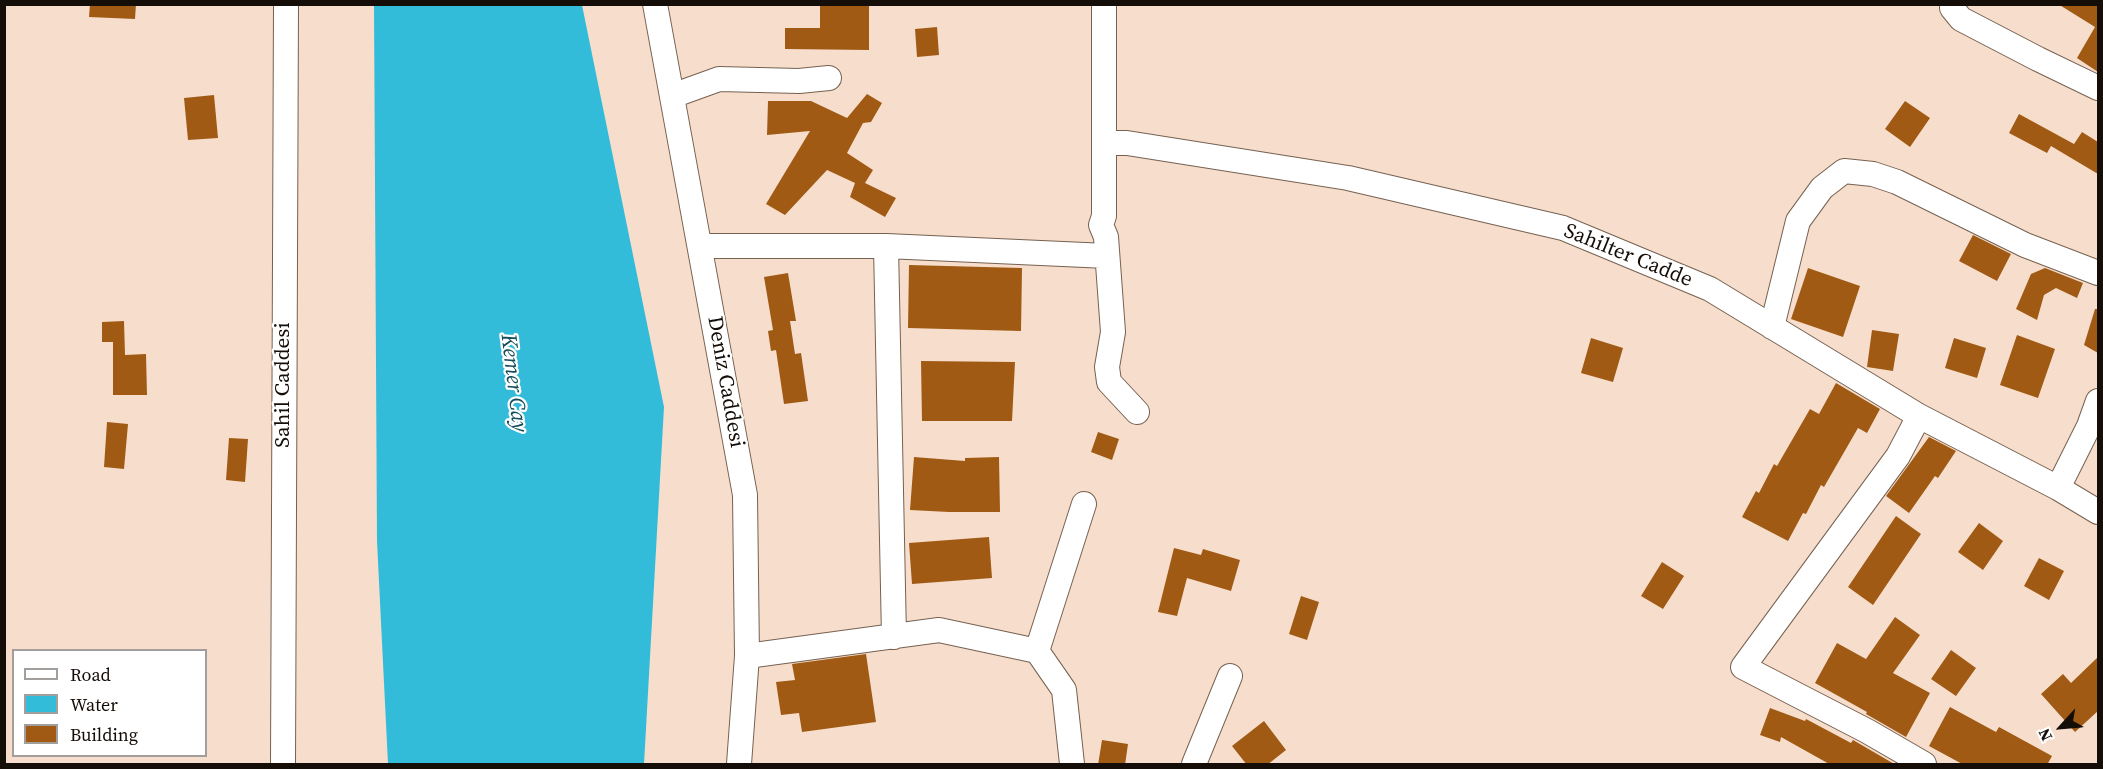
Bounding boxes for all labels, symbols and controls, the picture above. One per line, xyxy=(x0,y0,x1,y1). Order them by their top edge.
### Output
street label: Sahilter Cadde xyxy=(1560,219,1696,293)
street label: Deniz Caddesi xyxy=(701,314,749,450)
street label: Sahil Caddesi xyxy=(271,322,297,448)
water label: Kemer Cay xyxy=(494,332,532,434)
legend xyxy=(12,649,207,757)
text: Road xyxy=(70,662,111,687)
text: Water xyxy=(70,692,118,717)
north arrow xyxy=(2031,697,2091,757)
text: Building xyxy=(70,722,138,747)
text: N xyxy=(2032,725,2057,745)

